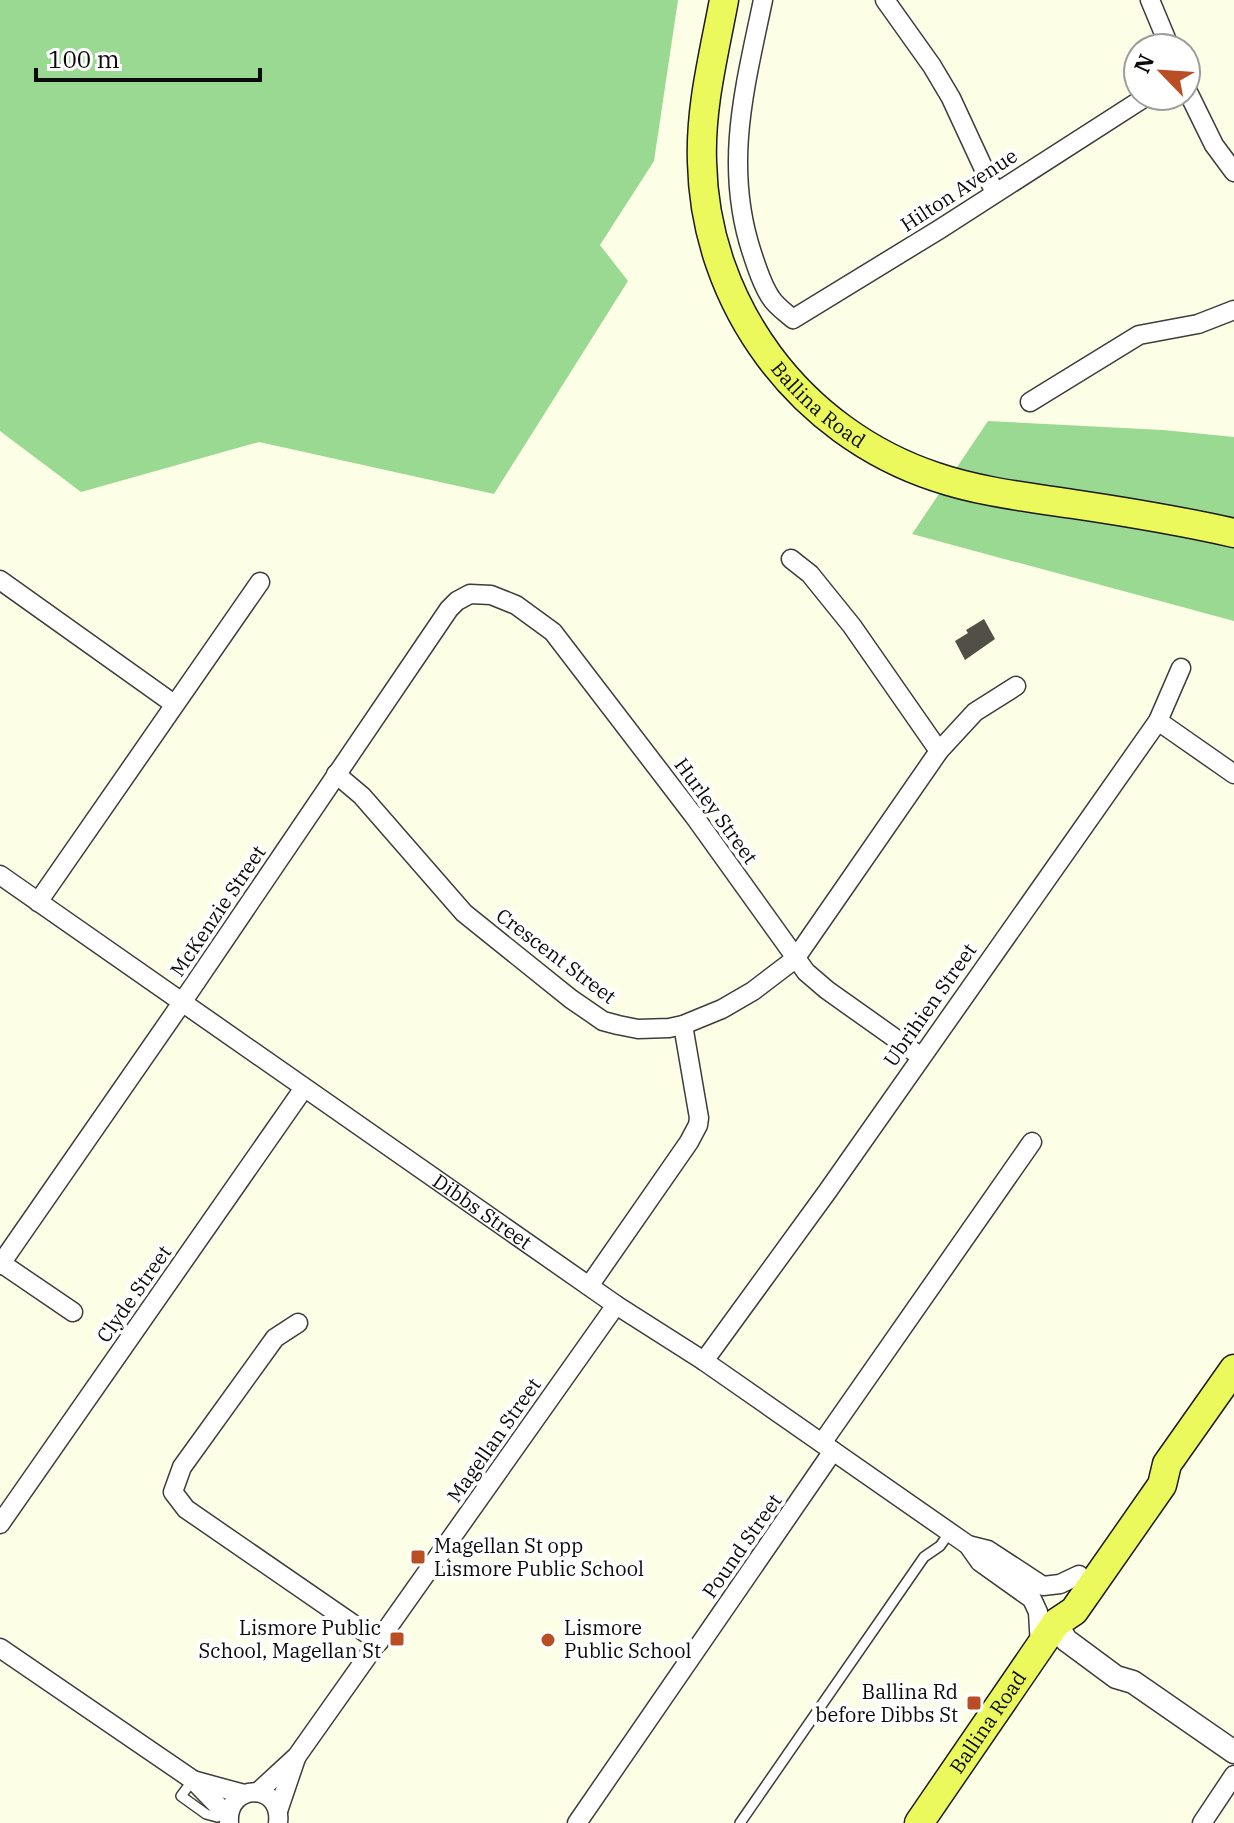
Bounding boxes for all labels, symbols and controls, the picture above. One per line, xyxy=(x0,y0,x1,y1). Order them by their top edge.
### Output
scale bar xyxy=(36,32,260,82)
north arrow xyxy=(1122,32,1202,112)
text: 100 m xyxy=(48,43,120,75)
text: N xyxy=(1127,49,1160,77)
street label: Hilton Avenue xyxy=(895,142,1022,237)
street label: Ballina Road xyxy=(765,355,871,454)
street label: Hurley Street xyxy=(669,752,764,869)
street label: McKenzie Street xyxy=(164,840,272,982)
street label: Crescent Street xyxy=(491,902,622,1010)
street label: Ubrihien Street xyxy=(877,938,982,1072)
street label: Dibbs Street xyxy=(428,1167,537,1255)
street label: Clyde Street xyxy=(90,1240,177,1348)
street label: Magellan Street xyxy=(441,1372,547,1507)
street label: Pound Street xyxy=(696,1488,788,1603)
place label: Magellan St opp Lismore Public School xyxy=(434,1532,644,1582)
marker: Magellan St opp Lismore Public School xyxy=(409,1548,427,1566)
place label: Lismore Public School, Magellan St xyxy=(199,1614,381,1664)
place label: Lismore Public School xyxy=(564,1614,691,1664)
marker: Lismore Public School, Magellan St xyxy=(388,1630,406,1648)
marker: Lismore Public School xyxy=(539,1631,557,1649)
street label: Ballina Road xyxy=(943,1665,1032,1779)
place label: Ballina Rd before Dibbs St xyxy=(815,1678,958,1728)
marker: Ballina Rd before Dibbs St xyxy=(965,1694,983,1712)

